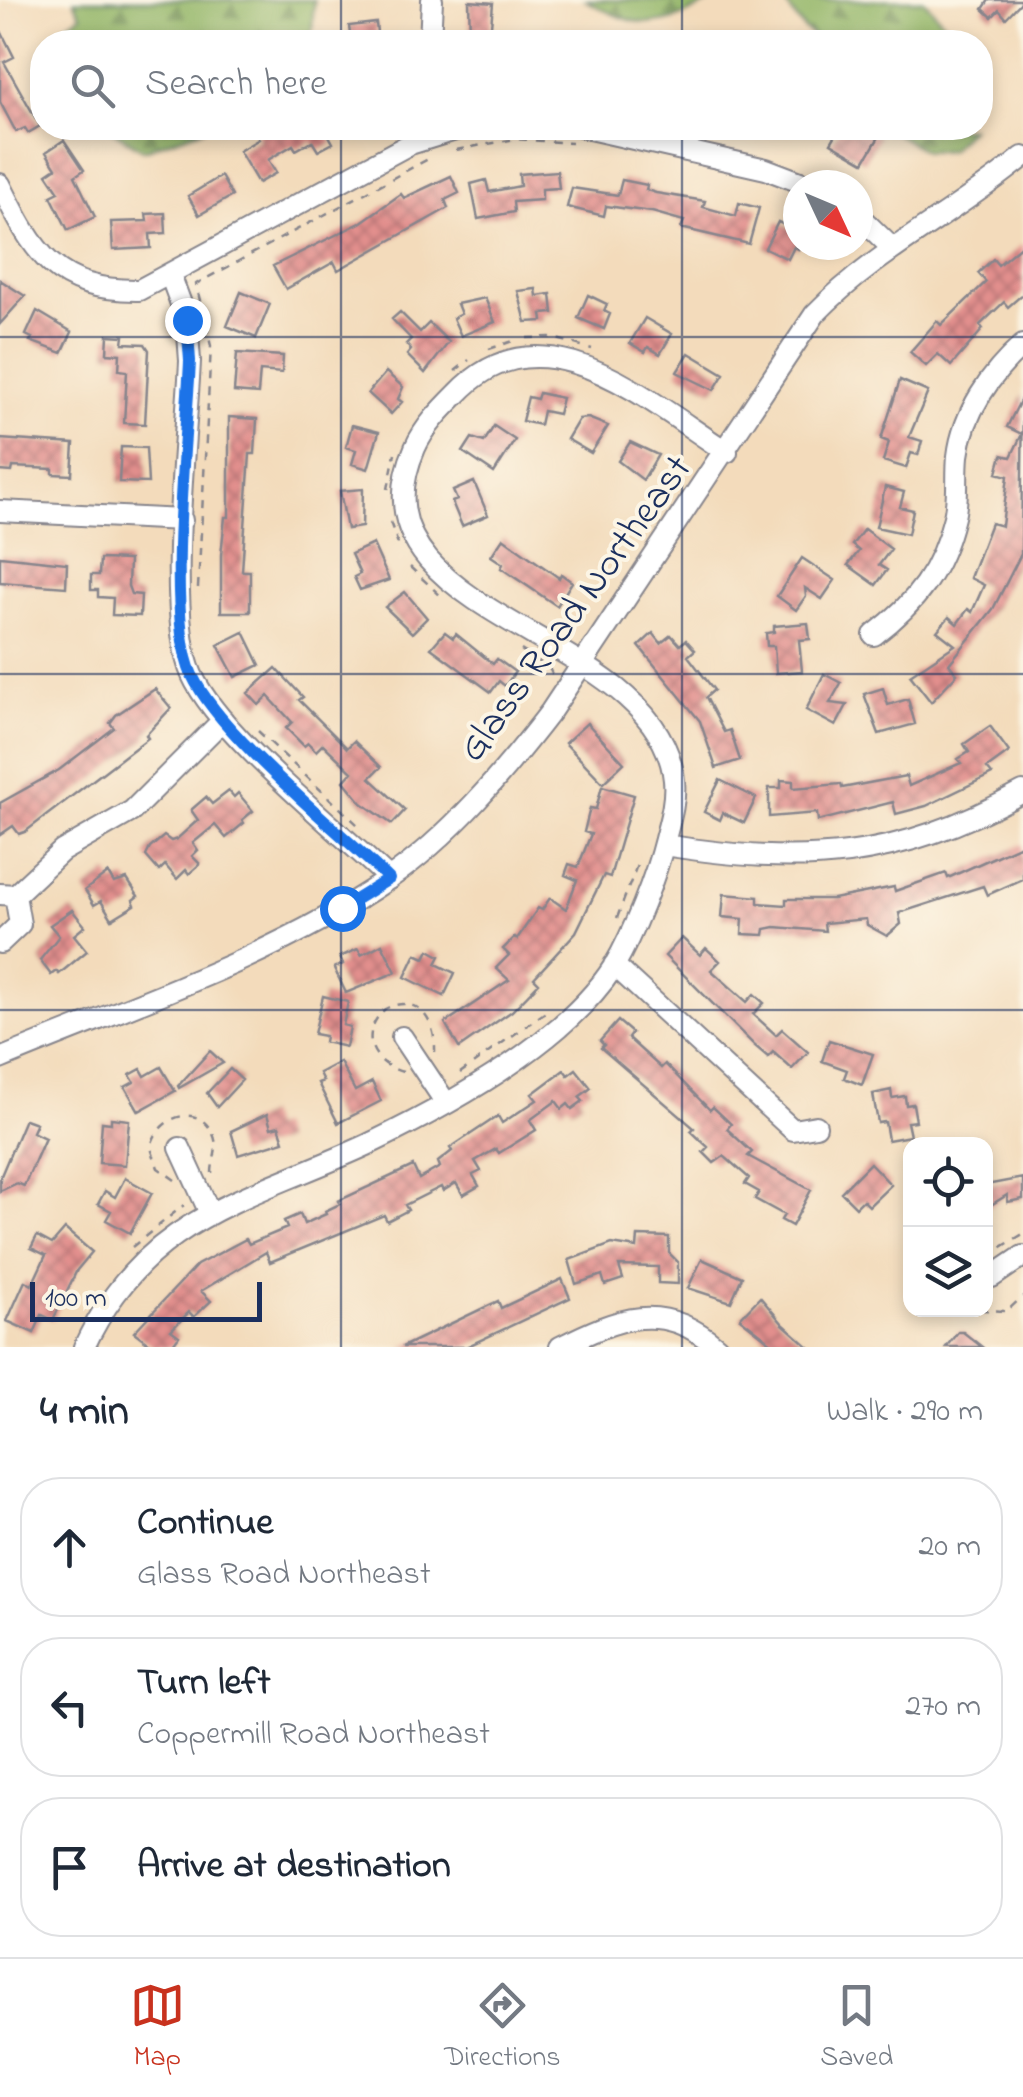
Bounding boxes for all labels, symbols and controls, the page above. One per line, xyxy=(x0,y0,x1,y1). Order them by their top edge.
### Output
search box xyxy=(30,30,993,140)
text: Search here xyxy=(145,57,327,113)
icon: search xyxy=(65,58,120,113)
north arrow xyxy=(783,170,873,260)
route end xyxy=(165,298,211,344)
street label: Glass Road Northeast xyxy=(445,444,708,775)
route start xyxy=(320,886,366,932)
map controls xyxy=(903,1137,993,1317)
button: locate xyxy=(903,1137,993,1227)
button: layers xyxy=(903,1227,993,1317)
scale bar xyxy=(30,1277,262,1322)
text: 100 m xyxy=(45,1279,107,1320)
text: 4 min xyxy=(40,1382,129,1443)
text: Walk · 290 m xyxy=(827,1389,983,1436)
text: Continue xyxy=(137,1496,273,1552)
icon: ahead xyxy=(42,1520,97,1575)
text: 20 m xyxy=(918,1524,981,1571)
text: Glass Road Northeast xyxy=(137,1552,431,1599)
text: Turn left xyxy=(137,1656,270,1712)
icon: left xyxy=(42,1680,97,1735)
text: 270 m xyxy=(905,1684,981,1731)
text: Coppermill Road Northeast xyxy=(137,1712,490,1759)
text: Arrive at destination xyxy=(137,1839,451,1895)
icon: arrive xyxy=(42,1840,97,1895)
tab: Map xyxy=(130,1978,185,2079)
tab: Directions xyxy=(444,1978,561,2079)
tab: Saved xyxy=(820,1978,893,2079)

